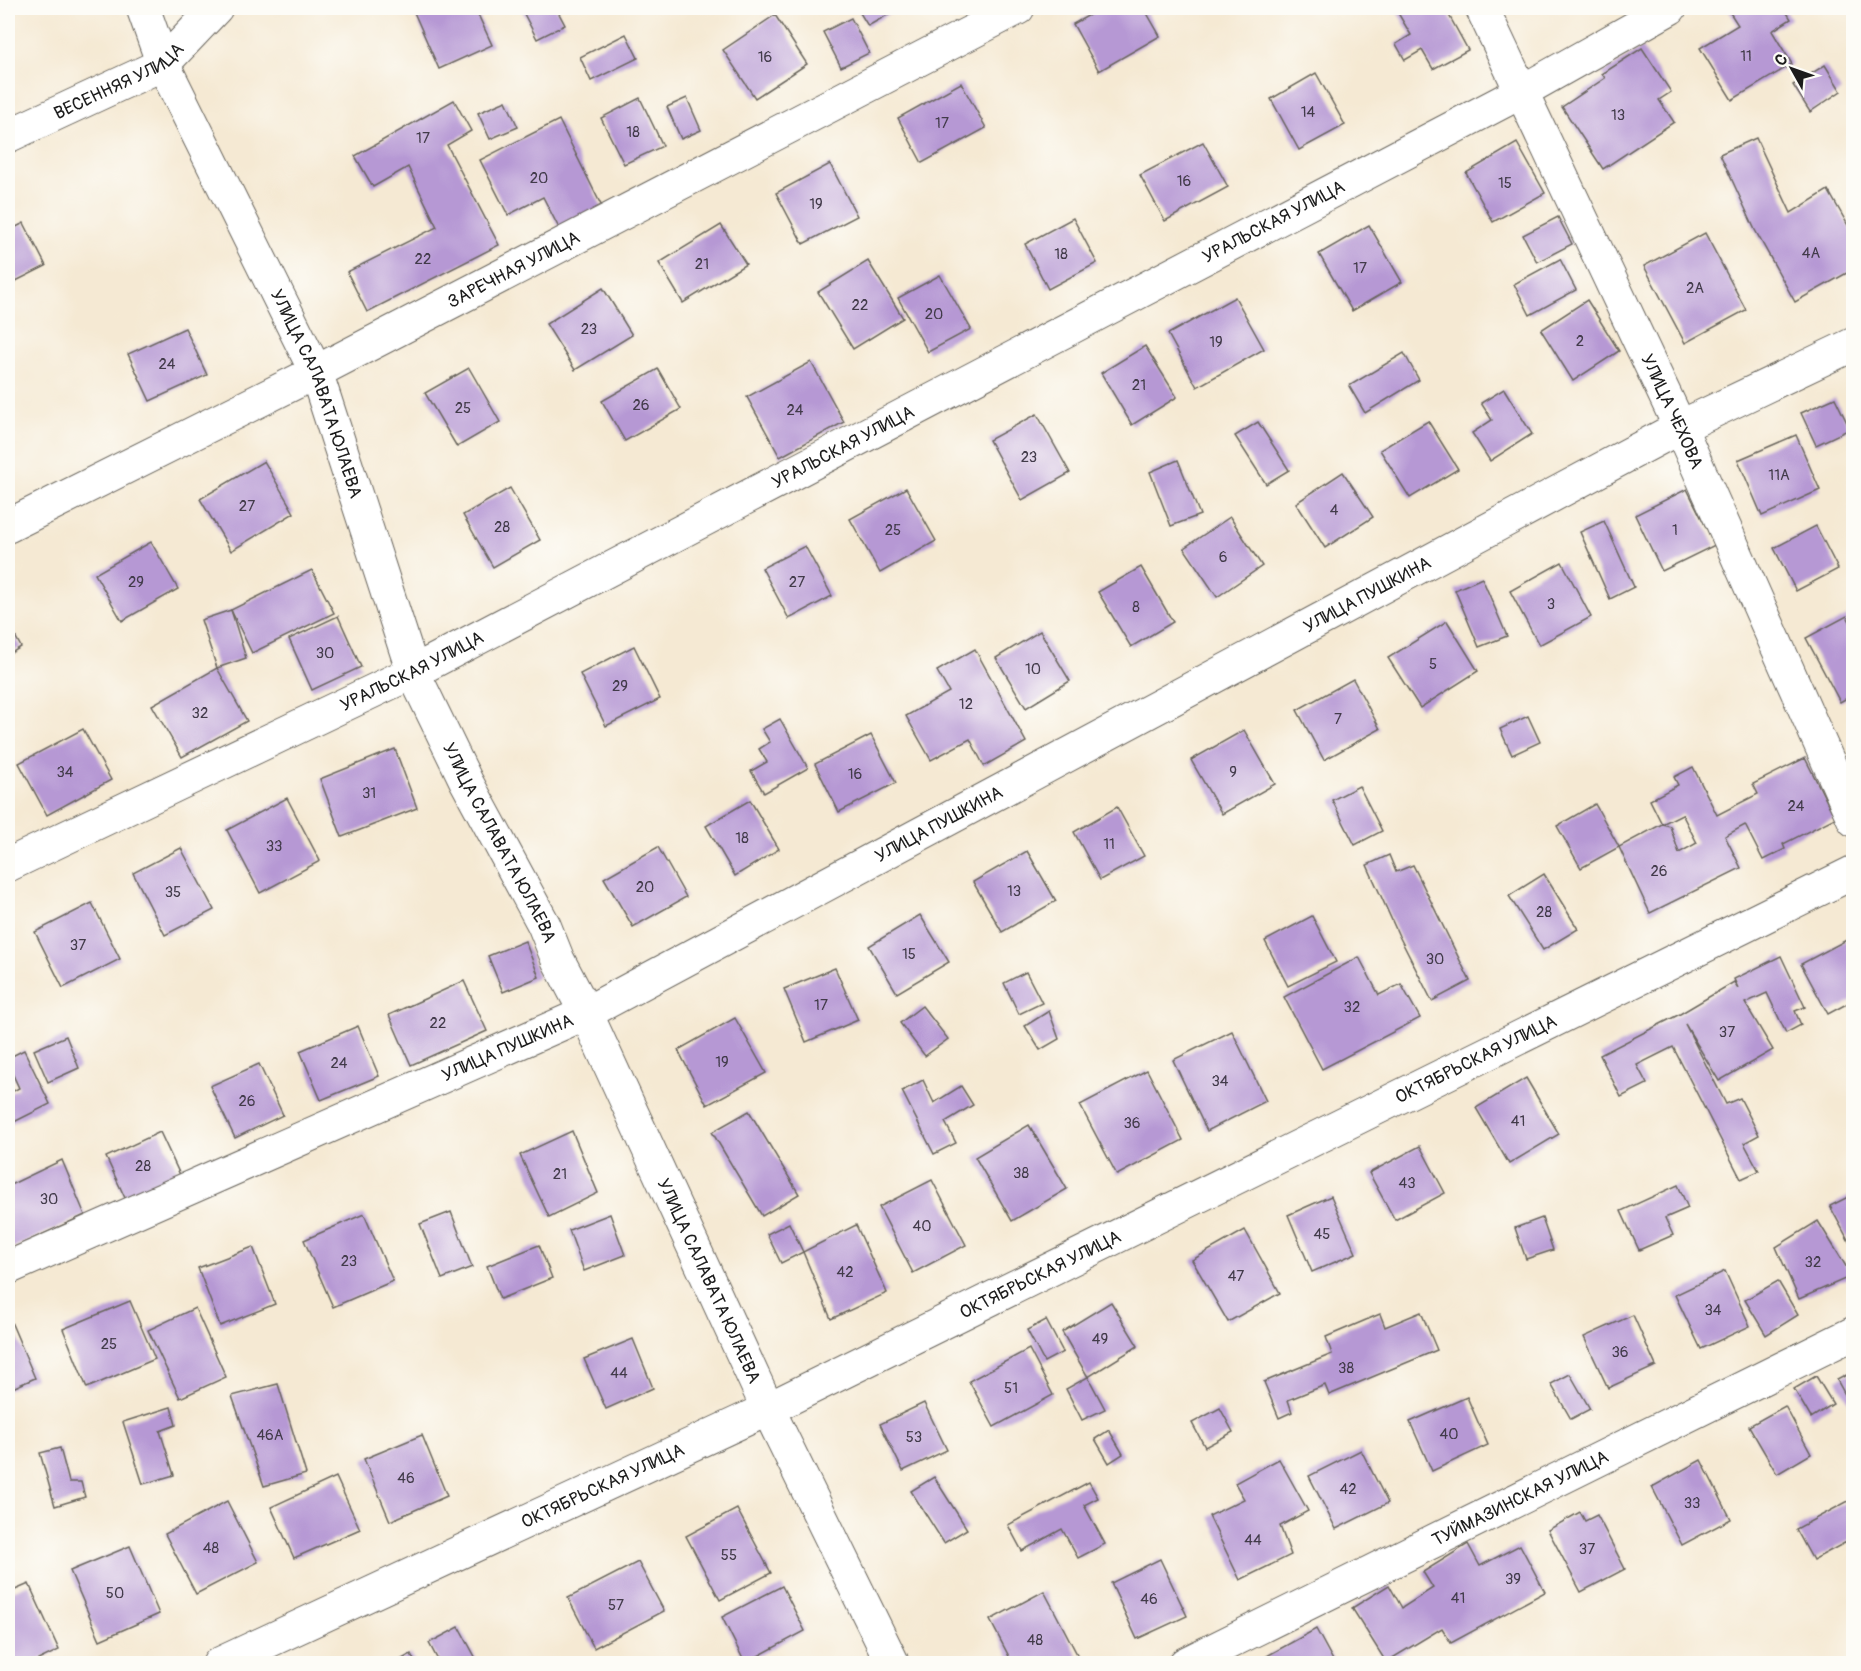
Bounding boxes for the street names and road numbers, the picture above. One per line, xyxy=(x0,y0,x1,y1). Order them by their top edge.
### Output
street label: ВЕСЕННЯЯ УЛИЦА xyxy=(50,37,189,125)
street label: УРАЛЬСКАЯ УЛИЦА xyxy=(1198,175,1349,268)
street label: ЗАРЕЧНАЯ УЛИЦА xyxy=(444,226,584,313)
street label: УЛИЦА САЛАВАТА ЮЛАЕВА xyxy=(265,286,368,501)
street label: УЛИЦА ЧЕХОВА xyxy=(1636,350,1709,473)
street label: УРАЛЬСКАЯ УЛИЦА xyxy=(768,400,918,494)
street label: УЛИЦА ПУШКИНА xyxy=(1299,551,1435,638)
street label: УРАЛЬСКАЯ УЛИЦА xyxy=(336,625,488,717)
street label: УЛИЦА САЛАВАТА ЮЛАЕВА xyxy=(438,739,561,946)
street label: УЛИЦА ПУШКИНА xyxy=(871,780,1007,868)
street label: УЛИЦА ПУШКИНА xyxy=(438,1008,577,1087)
street label: ОКТЯБРЬСКАЯ УЛИЦА xyxy=(1391,1009,1561,1109)
street label: УЛИЦА САЛАВАТА ЮЛАЕВА xyxy=(652,1175,766,1387)
street label: ОКТЯБРЬСКАЯ УЛИЦА xyxy=(956,1225,1125,1324)
street label: ОКТЯБРЬСКАЯ УЛИЦА xyxy=(517,1438,688,1534)
street label: ТУЙМАЗИНСКАЯ УЛИЦА xyxy=(1428,1445,1612,1551)

